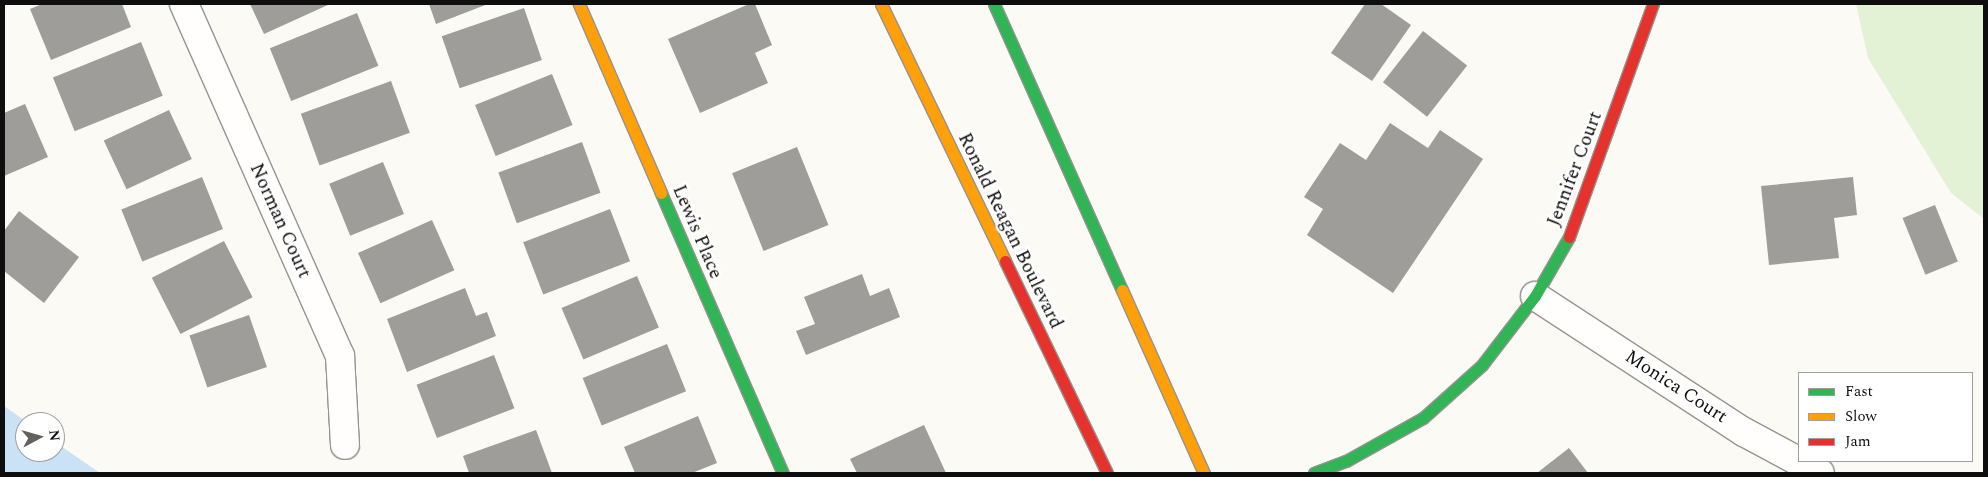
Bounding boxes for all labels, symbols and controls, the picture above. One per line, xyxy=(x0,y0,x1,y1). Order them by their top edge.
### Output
street label: Jennifer Court xyxy=(1543,108,1607,230)
street label: Ronald Reagan Boulevard xyxy=(953,129,1067,333)
street label: Norman Court xyxy=(245,160,315,282)
street label: Lewis Place xyxy=(667,182,727,282)
street label: Monica Court xyxy=(1621,345,1731,429)
legend xyxy=(1798,372,1973,462)
text: Fast xyxy=(1845,380,1873,403)
text: Slow xyxy=(1845,405,1877,428)
north arrow xyxy=(15,412,65,462)
text: N xyxy=(43,429,65,442)
text: Jam xyxy=(1845,430,1871,453)

